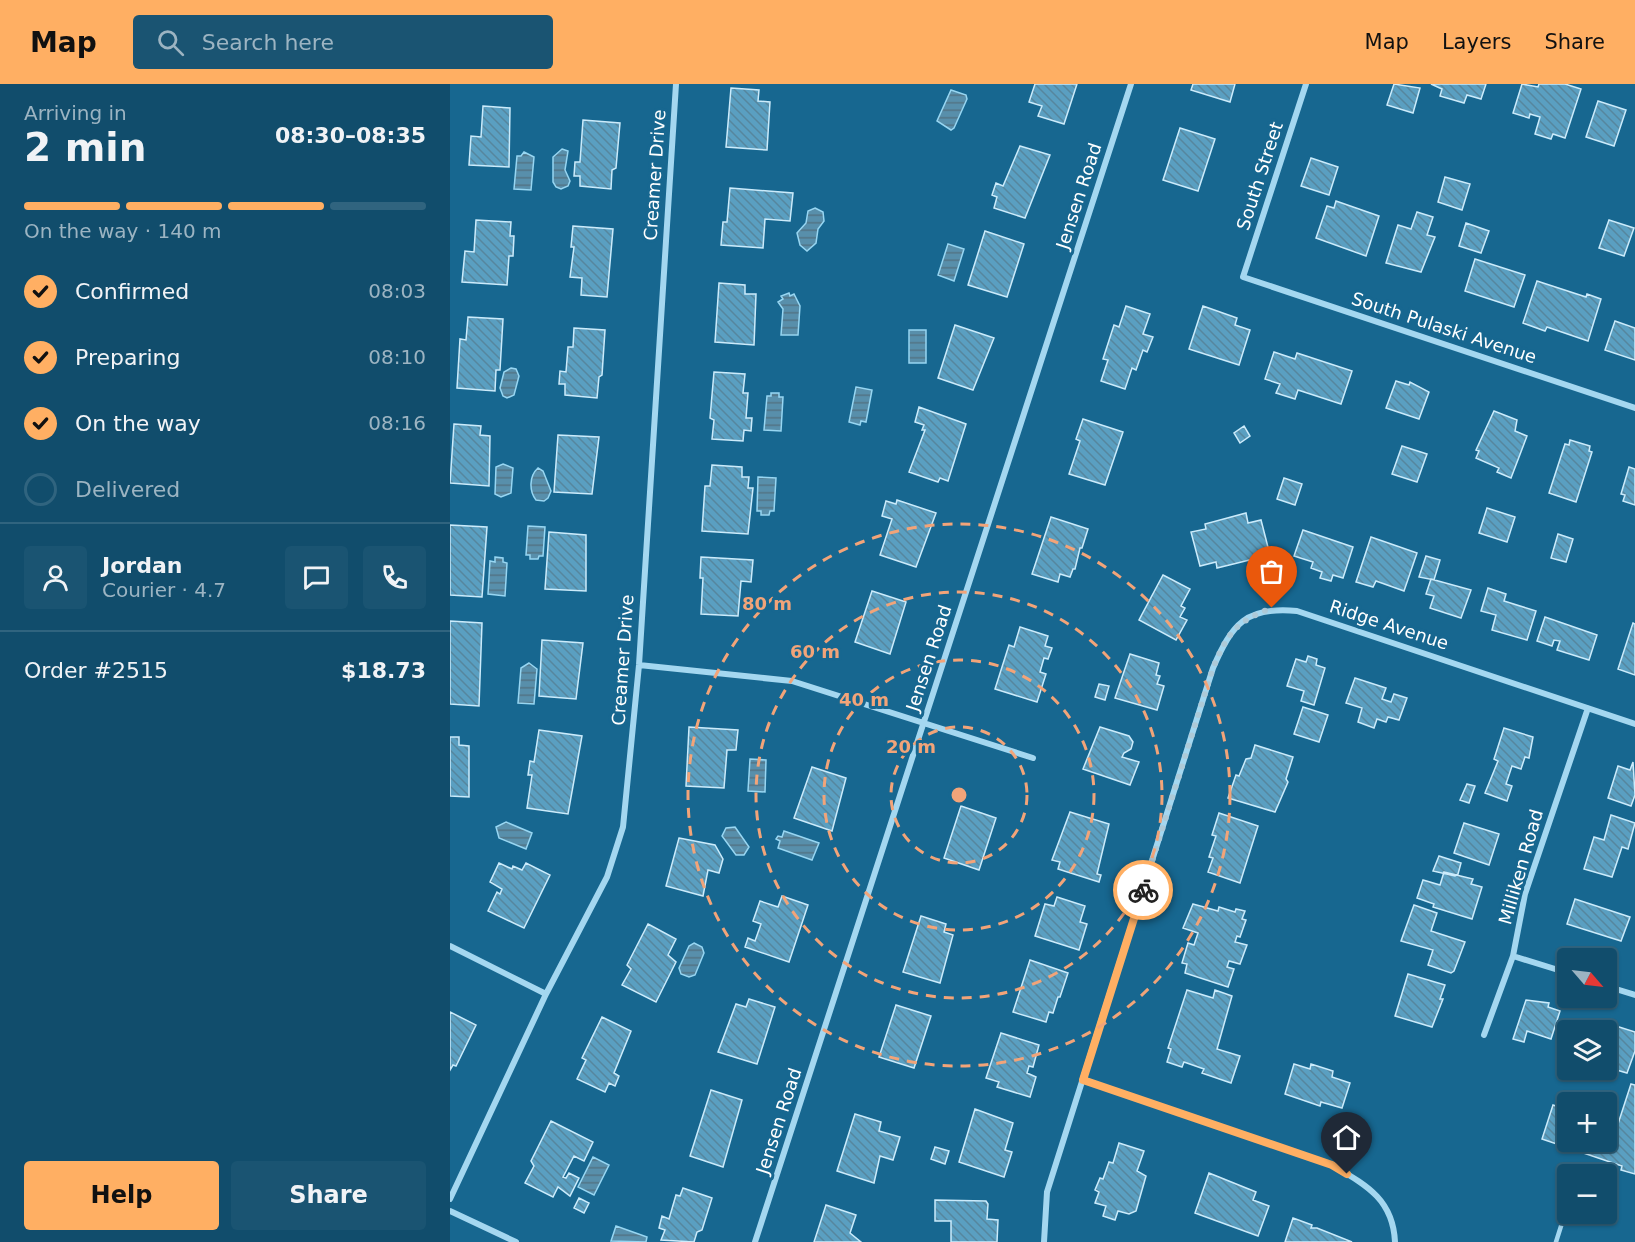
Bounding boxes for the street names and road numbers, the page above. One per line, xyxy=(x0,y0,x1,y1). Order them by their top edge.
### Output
street label: Creamer Drive xyxy=(639,109,670,241)
street label: South Street xyxy=(1232,119,1287,233)
street label: Jensen Road xyxy=(1051,140,1106,253)
street label: South Pulaski Avenue xyxy=(1349,288,1539,367)
street label: Creamer Drive xyxy=(607,594,638,726)
street label: Ridge Avenue xyxy=(1327,595,1451,654)
street label: Jensen Road xyxy=(901,602,956,715)
street label: Milliken Road xyxy=(1494,807,1547,927)
street label: Jensen Road xyxy=(751,1065,806,1178)

